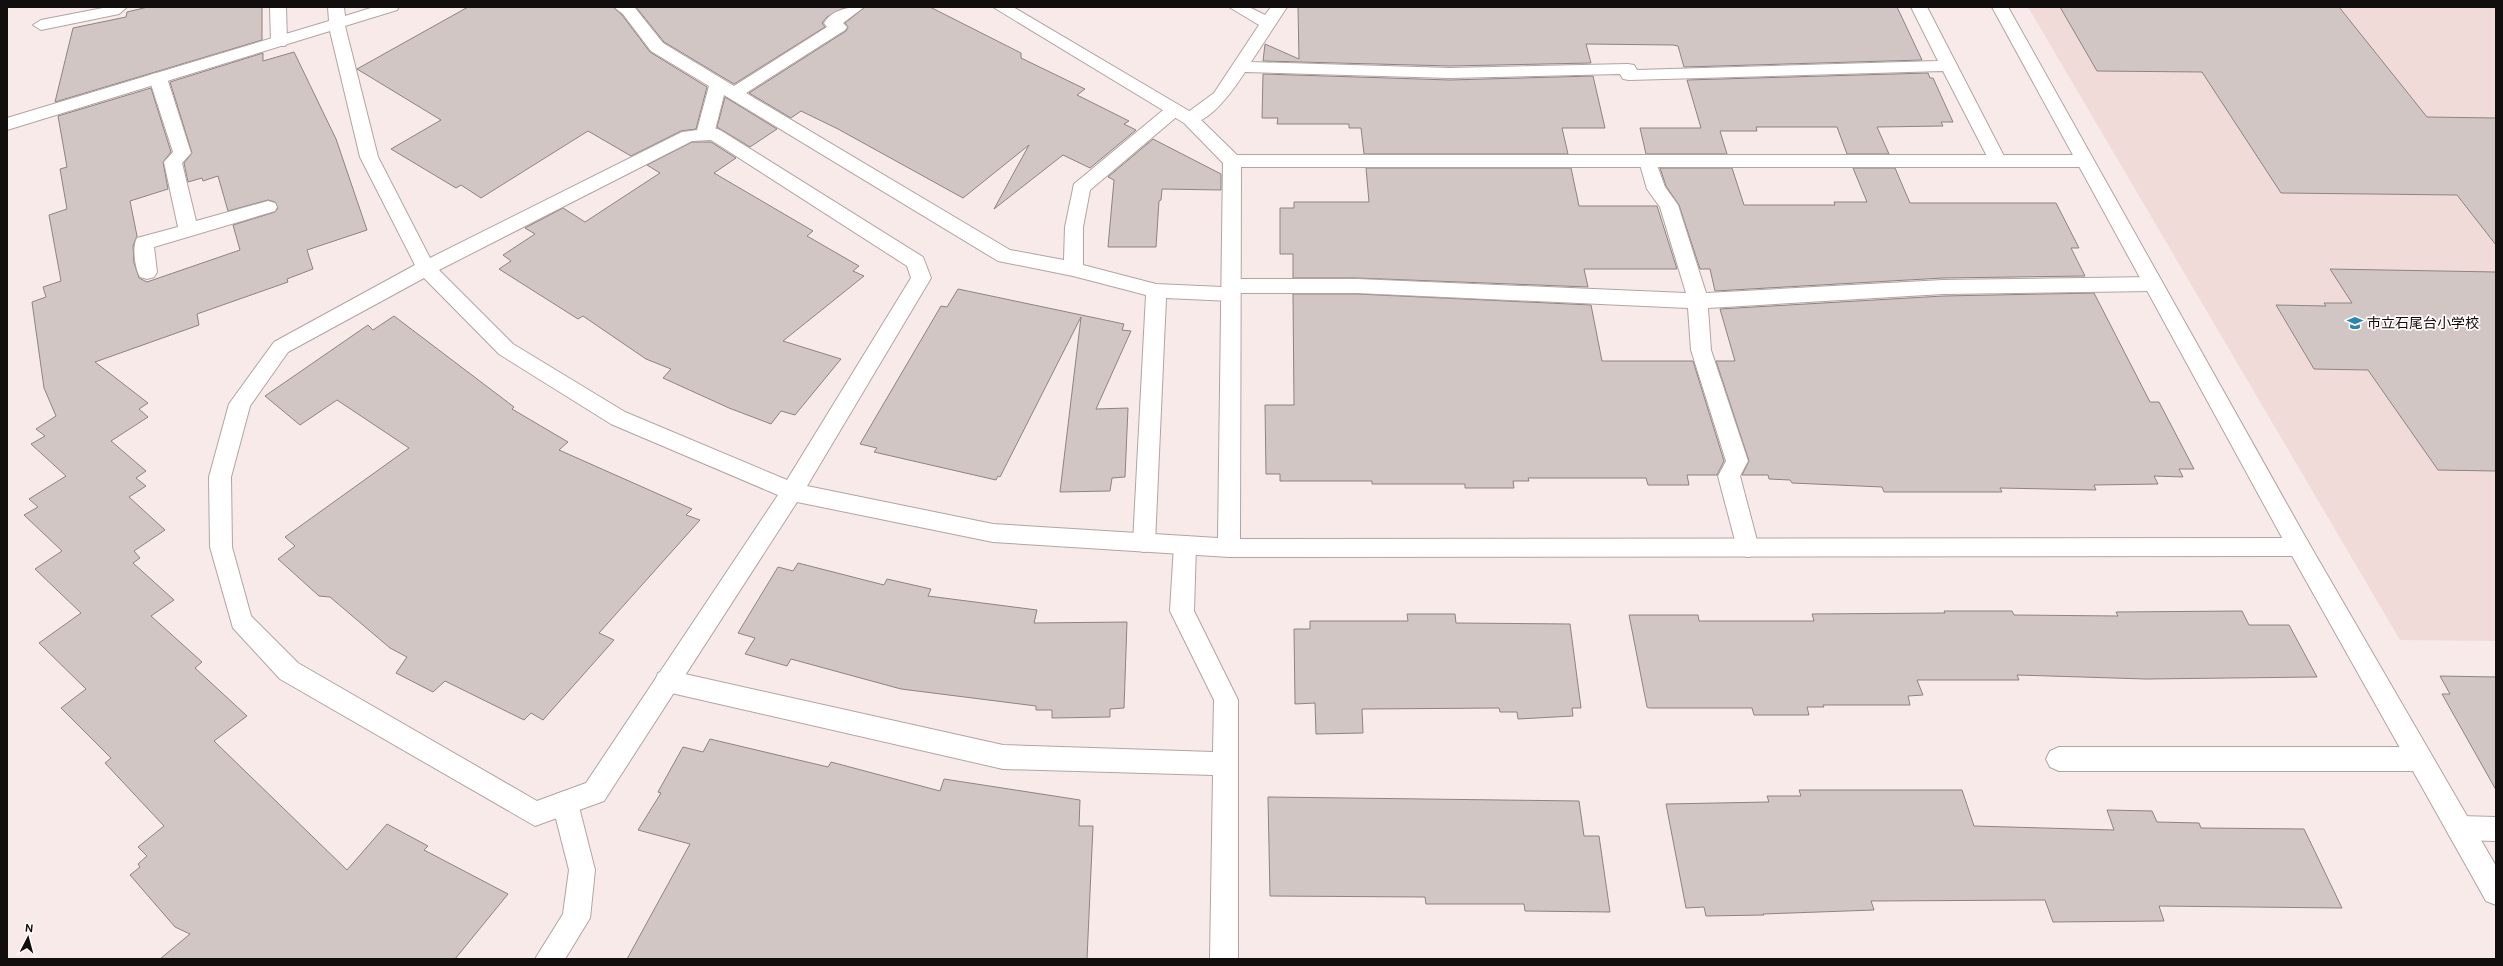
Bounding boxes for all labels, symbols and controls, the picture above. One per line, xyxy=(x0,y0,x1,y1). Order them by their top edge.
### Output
school or university icon: 市立石尾台小学校 xyxy=(2346,314,2364,332)
place label: 市立石尾台小学校 xyxy=(2367,314,2479,332)
north arrow xyxy=(8,918,48,958)
text: N xyxy=(24,921,34,935)

